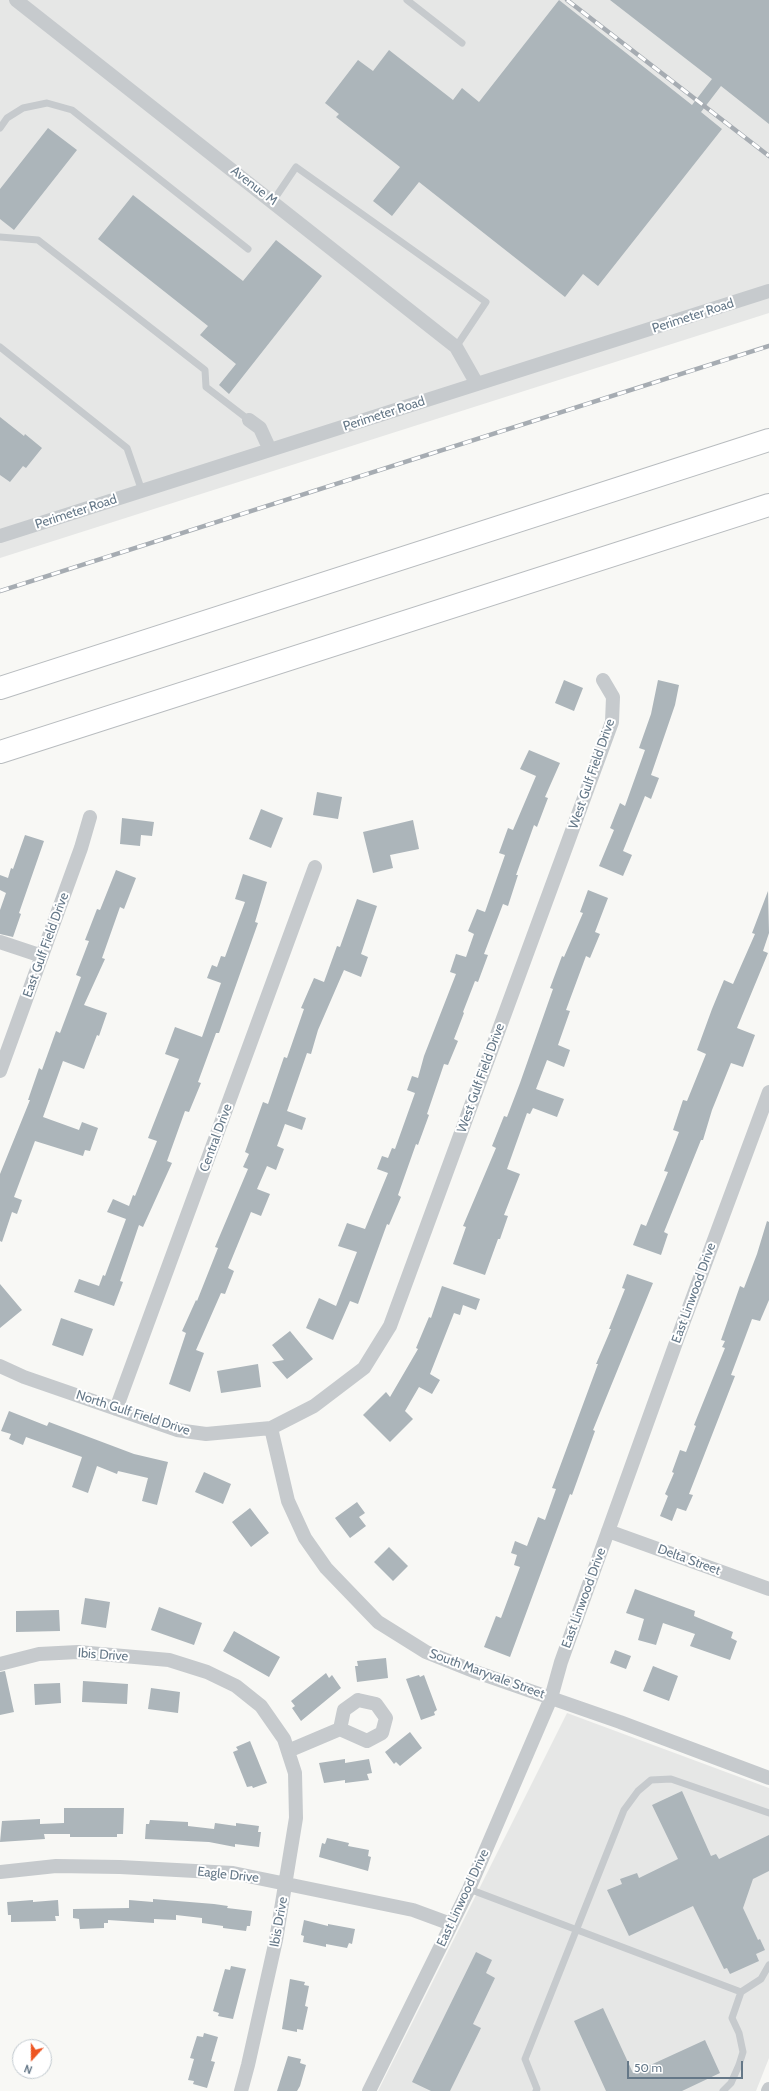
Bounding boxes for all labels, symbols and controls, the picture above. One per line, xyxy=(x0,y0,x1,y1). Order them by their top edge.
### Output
street label: Avenue M xyxy=(228,163,280,209)
street label: Perimeter Road xyxy=(650,295,736,337)
street label: Perimeter Road xyxy=(341,393,427,435)
street label: Perimeter Road xyxy=(33,491,119,533)
street label: West Gulf Field Drive xyxy=(566,717,618,831)
street label: East Gulf Field Drive xyxy=(20,891,72,999)
street label: West Gulf Field Drive xyxy=(454,1021,508,1135)
street label: Central Drive xyxy=(196,1102,236,1174)
street label: East Linwood Drive xyxy=(669,1241,719,1345)
street label: North Gulf Field Drive xyxy=(74,1387,192,1439)
street label: Delta Street xyxy=(655,1541,723,1579)
street label: East Linwood Drive xyxy=(559,1546,609,1650)
street label: Ibis Drive xyxy=(77,1645,129,1665)
street label: South Maryvale Street xyxy=(427,1646,547,1702)
street label: East Linwood Drive xyxy=(434,1847,492,1949)
street label: Eagle Drive xyxy=(197,1864,259,1886)
street label: Ibis Drive xyxy=(267,1896,291,1948)
north arrow xyxy=(12,2039,52,2079)
scale bar xyxy=(629,2053,745,2079)
text: 50 m xyxy=(634,2060,662,2075)
text: N xyxy=(22,2061,34,2077)

